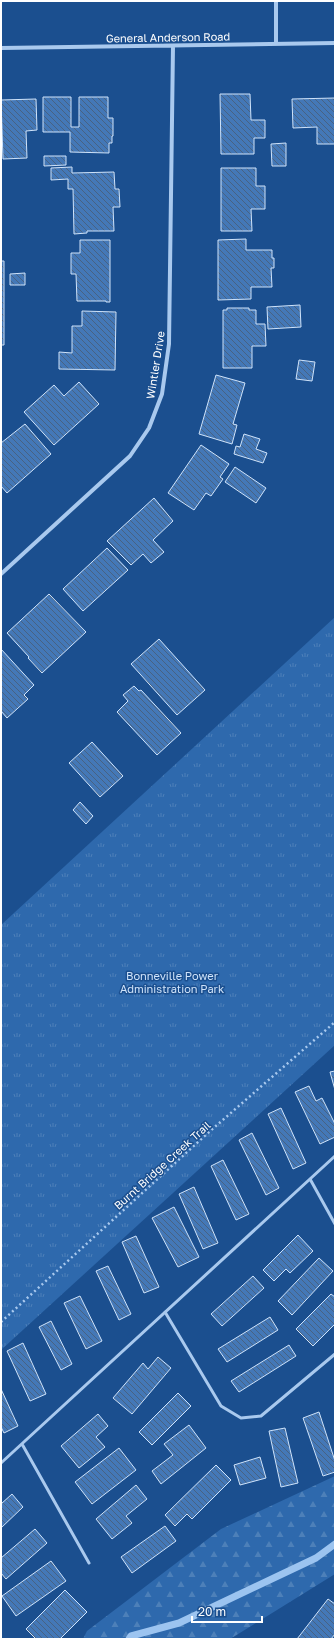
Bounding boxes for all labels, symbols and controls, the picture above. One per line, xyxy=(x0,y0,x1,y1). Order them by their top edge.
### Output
street label: General Anderson Road xyxy=(106,29,230,45)
street label: Wintler Drive xyxy=(143,330,167,400)
park label: Bonneville Power Administration Park xyxy=(120,969,224,995)
street label: Burnt Bridge Creek Trail xyxy=(111,1118,213,1212)
scale bar xyxy=(192,1598,262,1624)
text: 20 m xyxy=(198,1604,226,1619)

